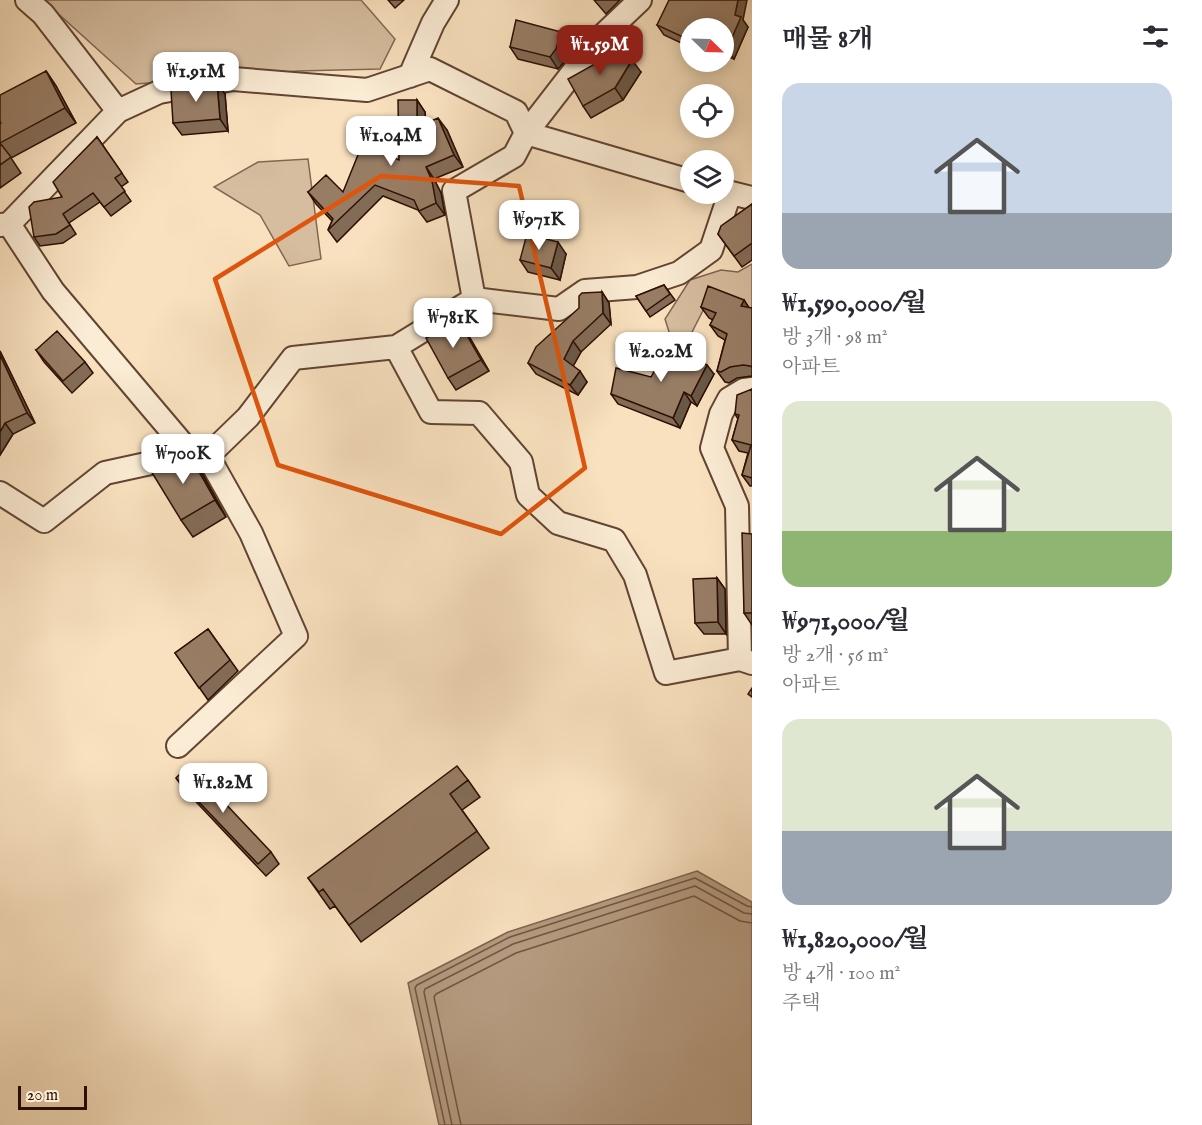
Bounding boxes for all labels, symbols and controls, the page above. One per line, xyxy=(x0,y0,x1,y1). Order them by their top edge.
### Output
north arrow xyxy=(680,18,734,72)
map controls xyxy=(680,18,734,204)
icon: filters xyxy=(1139,20,1172,53)
text: 매물 8개 xyxy=(782,23,873,56)
pin: ₩1.59M xyxy=(551,25,649,76)
text: ₩1.59M xyxy=(571,32,629,57)
pin: ₩1.91M xyxy=(147,52,245,103)
text: ₩1.91M xyxy=(167,59,225,84)
button: locate xyxy=(680,84,734,138)
pin: ₩1.04M xyxy=(342,116,440,167)
icon: home xyxy=(923,122,1031,230)
text: ₩1.04M xyxy=(360,123,422,148)
button: layers xyxy=(680,150,734,204)
pin: ₩971K xyxy=(497,200,581,251)
text: ₩971K xyxy=(513,207,565,232)
text: ₩1,590,000/월 xyxy=(782,287,927,320)
pin: ₩781K xyxy=(411,298,495,349)
text: ₩781K xyxy=(428,305,478,330)
text: 방 3개 · 98 m² xyxy=(782,325,888,350)
pin: ₩2.02M xyxy=(612,332,710,383)
text: ₩2.02M xyxy=(629,339,693,364)
text: 아파트 xyxy=(782,355,840,380)
pin: ₩700K xyxy=(141,434,225,485)
icon: home xyxy=(923,440,1031,548)
text: ₩700K xyxy=(155,441,211,466)
text: ₩971,000/월 xyxy=(782,605,910,638)
text: 방 2개 · 56 m² xyxy=(782,643,889,668)
text: 아파트 xyxy=(782,673,840,698)
icon: home xyxy=(923,758,1031,866)
pin: ₩1.82M xyxy=(174,763,272,814)
text: ₩1.82M xyxy=(193,770,253,795)
text: ₩1,820,000/월 xyxy=(782,923,928,956)
text: 방 4개 · 100 m² xyxy=(782,961,900,986)
text: 주택 xyxy=(782,991,821,1016)
scale bar xyxy=(18,1083,87,1110)
text: 20 m xyxy=(27,1086,58,1106)

